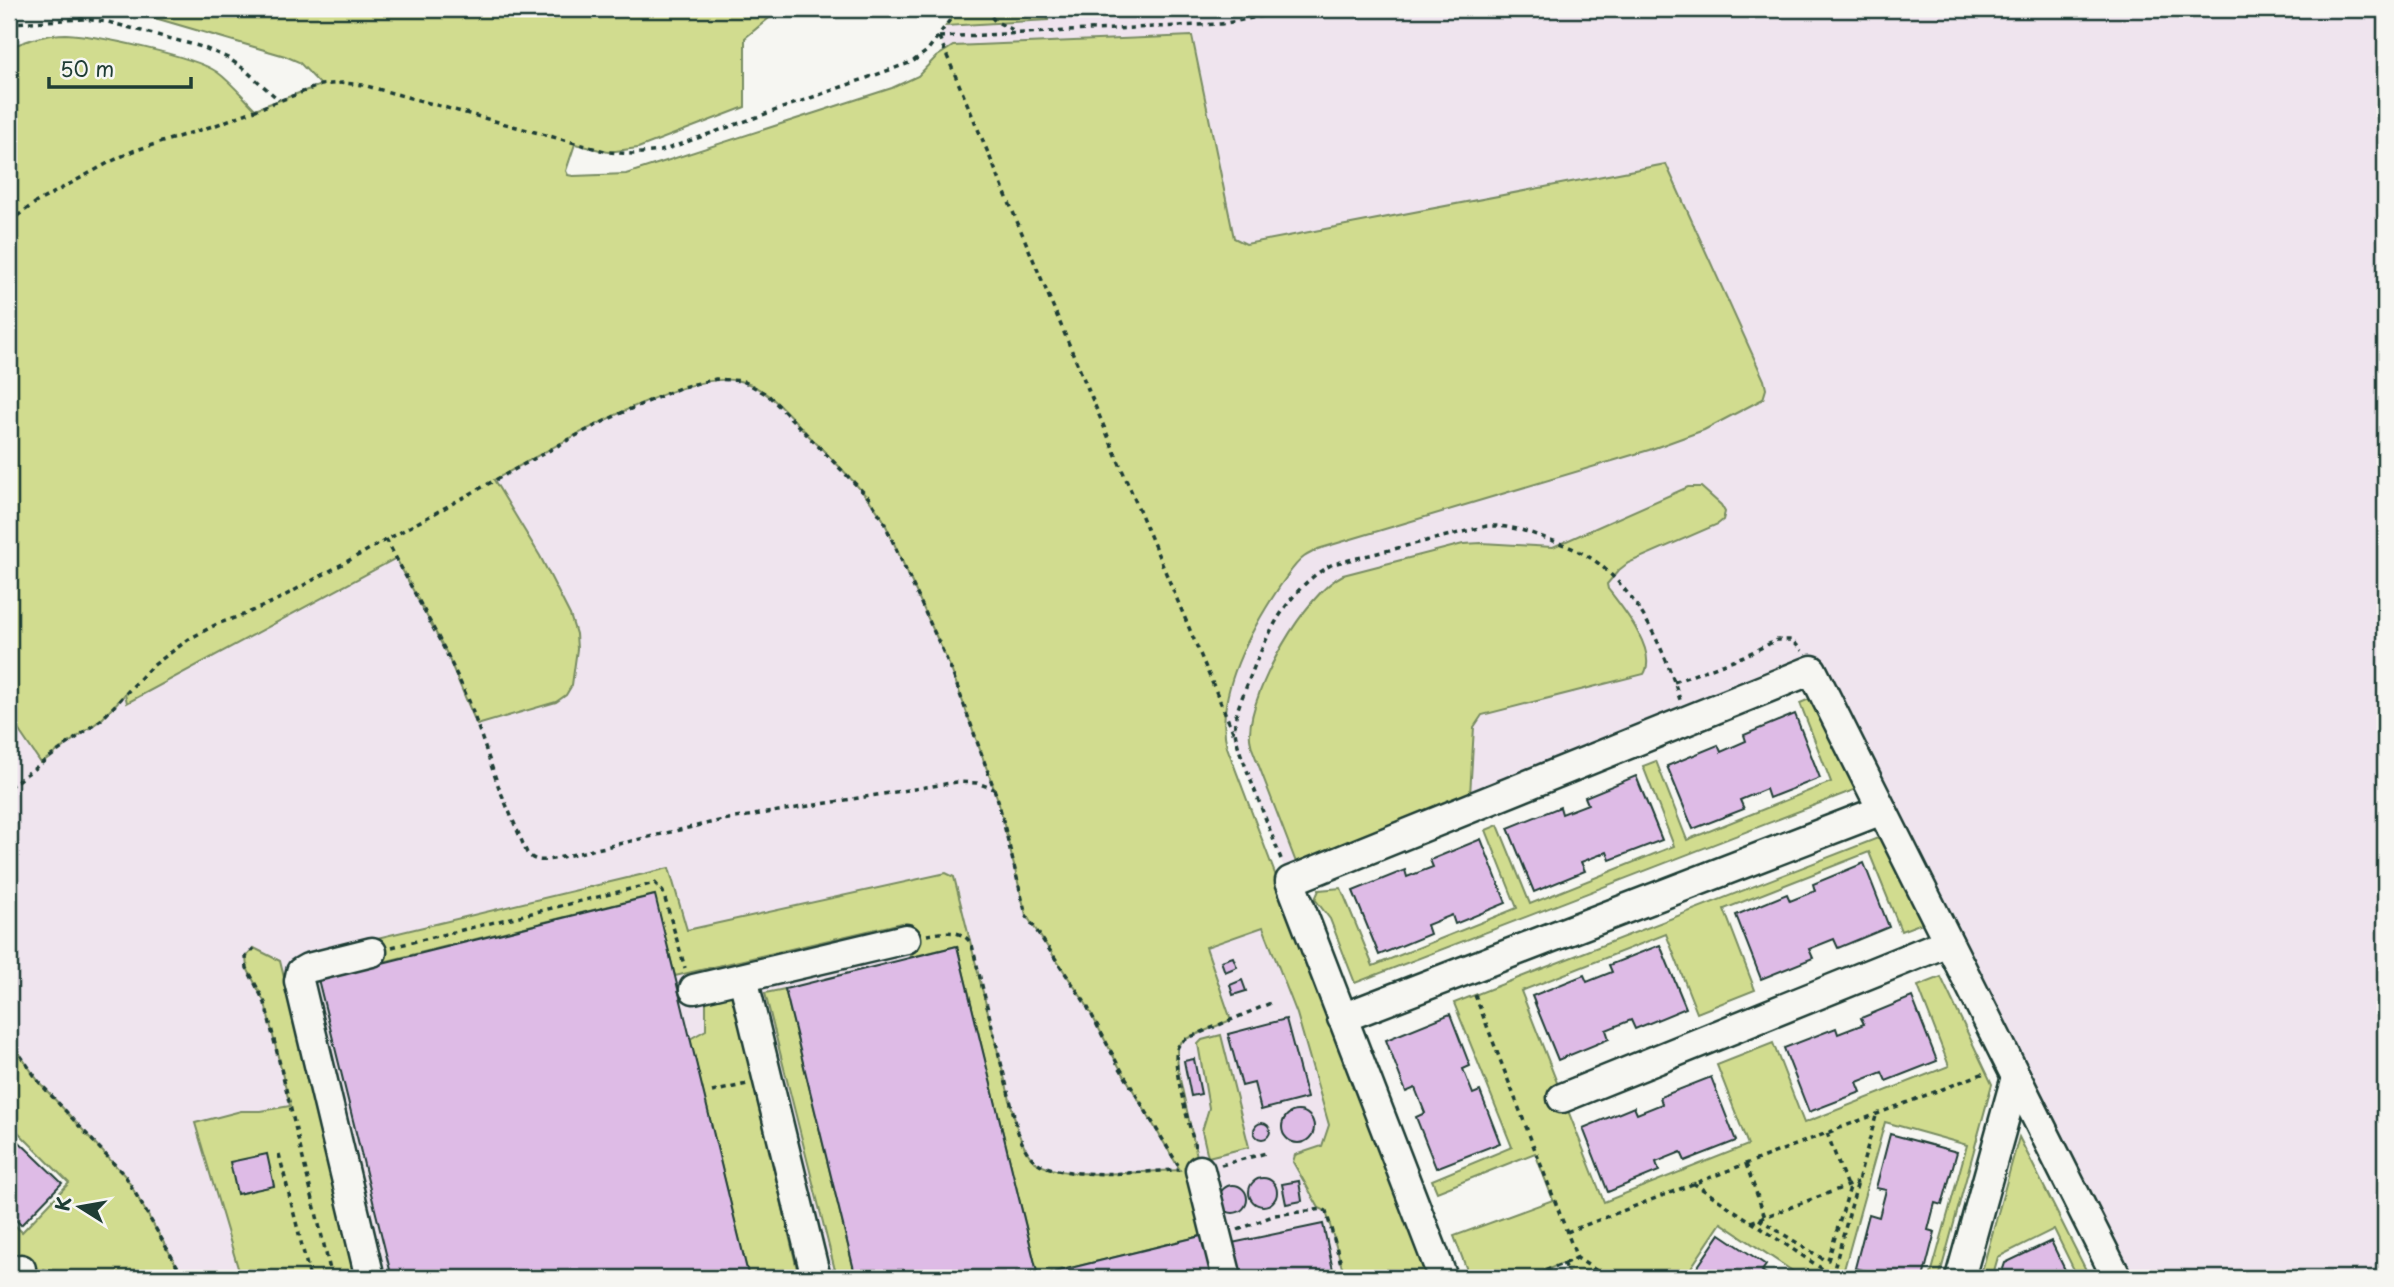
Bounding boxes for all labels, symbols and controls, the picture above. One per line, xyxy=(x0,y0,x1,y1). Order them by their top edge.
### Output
scale bar xyxy=(49,46,191,90)
text: 50 m xyxy=(60,52,114,84)
north arrow xyxy=(46,1172,116,1242)
text: K xyxy=(47,1194,77,1213)

